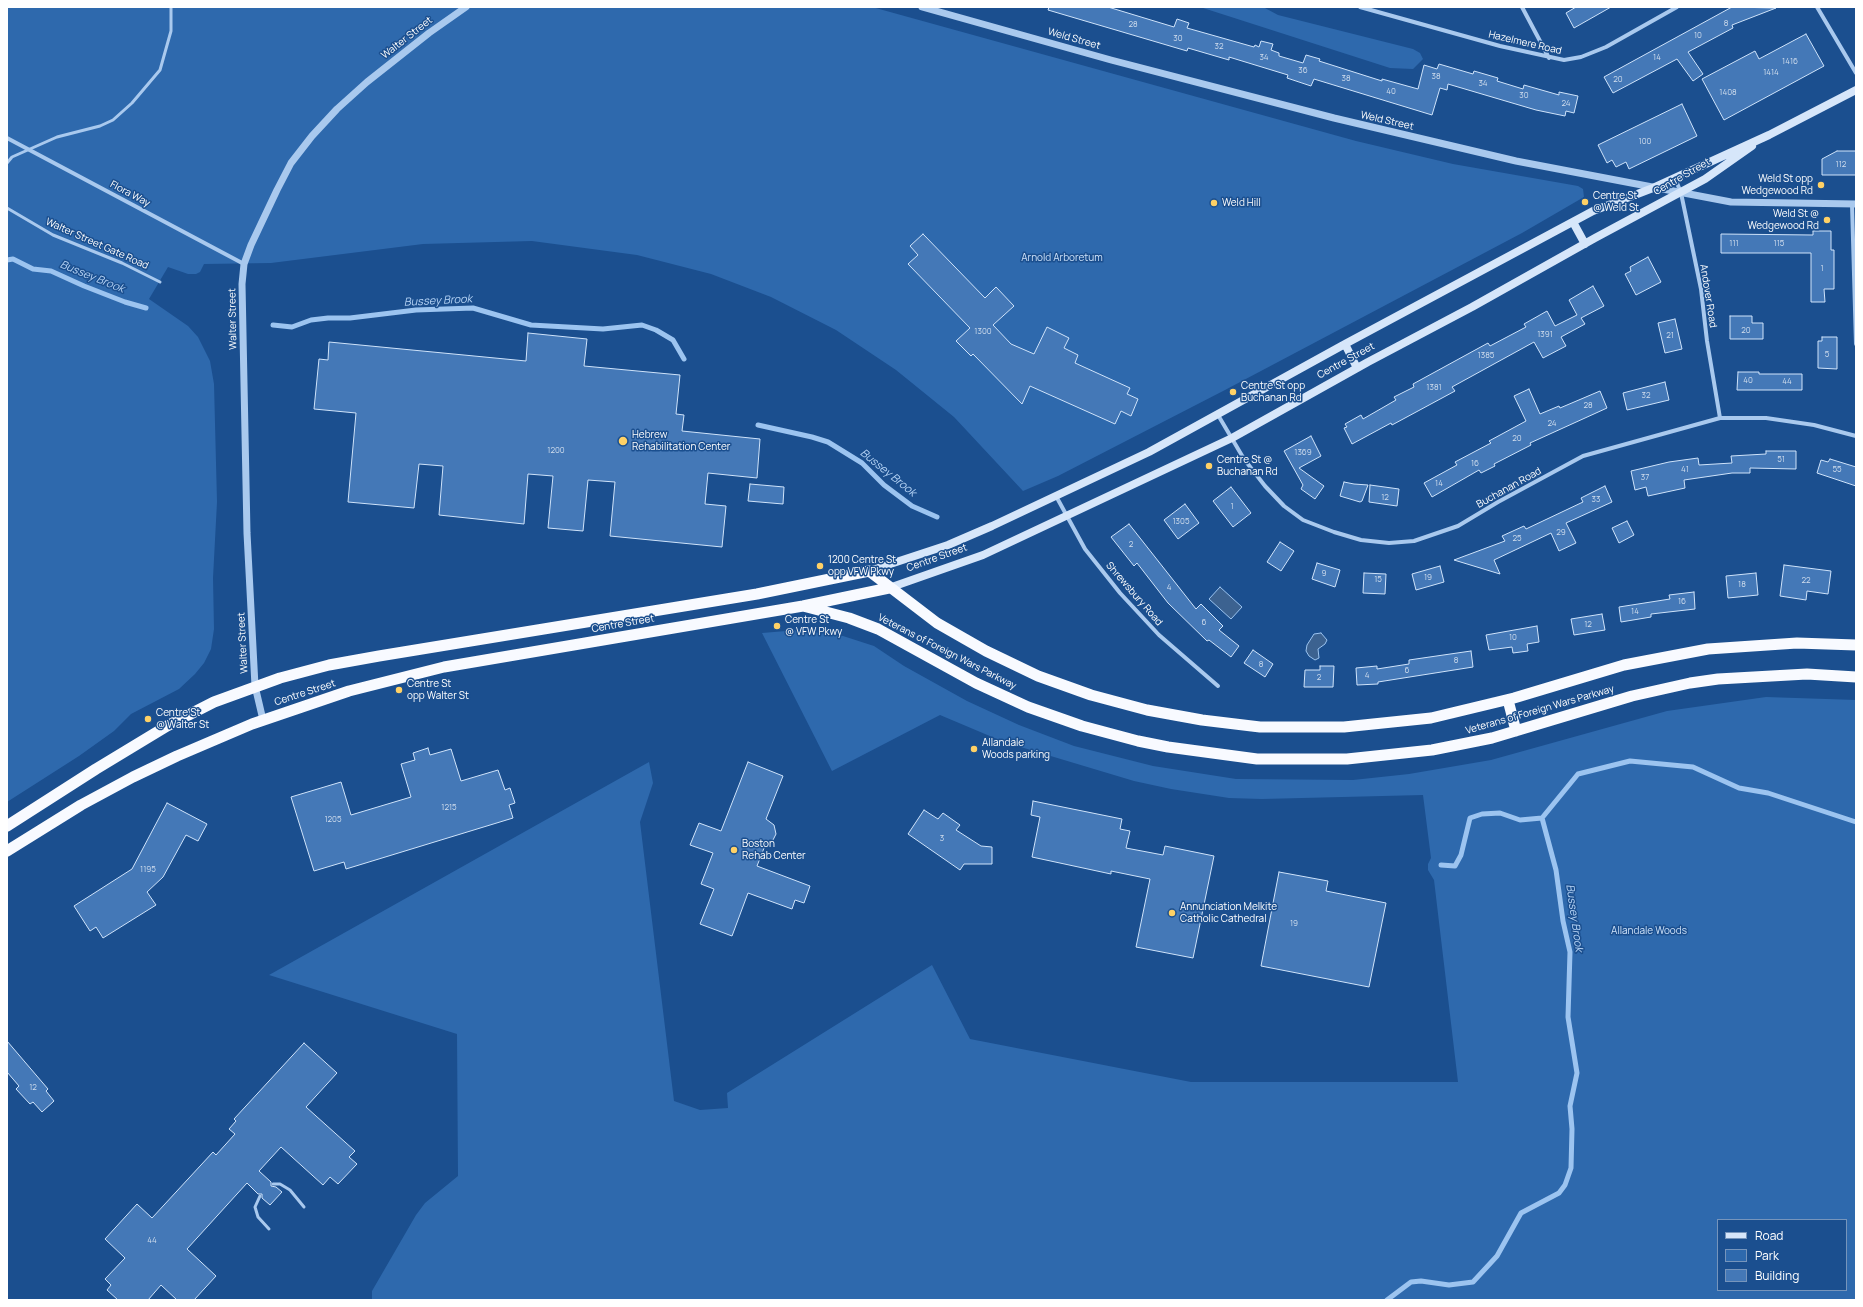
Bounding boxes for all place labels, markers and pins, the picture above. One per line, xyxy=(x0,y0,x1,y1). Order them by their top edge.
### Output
place label: Weld St opp Wedgewood Rd xyxy=(1741,173,1813,196)
marker: Weld St opp Wedgewood Rd xyxy=(1816,180,1826,190)
place label: Centre St @ Weld St xyxy=(1593,190,1639,214)
place label: Weld Hill xyxy=(1222,197,1261,209)
marker: Centre St @ Weld St xyxy=(1580,197,1590,207)
marker: Weld Hill xyxy=(1209,198,1219,208)
place label: Weld St @ Wedgewood Rd xyxy=(1747,208,1819,232)
marker: Weld St @ Wedgewood Rd xyxy=(1822,215,1832,225)
place label: Centre St opp Buchanan Rd xyxy=(1241,380,1305,404)
marker: Centre St opp Buchanan Rd xyxy=(1228,387,1238,397)
place label: Hebrew Rehabilitation Center xyxy=(632,429,730,452)
marker: Hebrew Rehabilitation Center xyxy=(617,435,629,447)
place label: Centre St @ Buchanan Rd xyxy=(1217,454,1278,478)
marker: Centre St @ Buchanan Rd xyxy=(1204,461,1214,471)
place label: 1200 Centre St opp VFW Pkwy xyxy=(828,554,896,578)
marker: 1200 Centre St opp VFW Pkwy xyxy=(815,561,825,571)
place label: Centre St @ VFW Pkwy xyxy=(785,614,842,638)
marker: Centre St @ VFW Pkwy xyxy=(772,621,782,631)
place label: Centre St opp Walter St xyxy=(407,678,469,702)
marker: Centre St opp Walter St xyxy=(394,685,404,695)
place label: Centre St @ Walter St xyxy=(156,707,209,730)
marker: Centre St @ Walter St xyxy=(143,714,153,724)
place label: Allandale Woods parking xyxy=(982,737,1050,760)
marker: Allandale Woods parking xyxy=(969,744,979,754)
place label: Boston Rehab Center xyxy=(742,838,806,862)
marker: Boston Rehab Center xyxy=(729,845,739,855)
place label: Annunciation Melkite Catholic Cathedral xyxy=(1180,901,1277,924)
marker: Annunciation Melkite Catholic Cathedral xyxy=(1167,908,1177,918)

